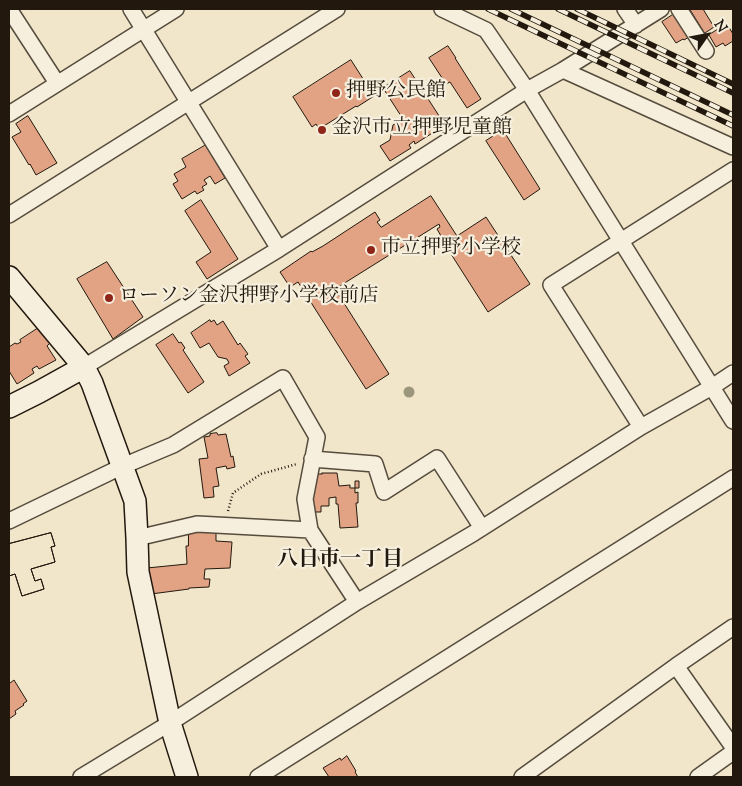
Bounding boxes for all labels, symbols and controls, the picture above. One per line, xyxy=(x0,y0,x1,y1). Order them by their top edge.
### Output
north arrow xyxy=(682,10,732,60)
text: N xyxy=(708,17,731,37)
place label: 押野公民館 xyxy=(346,81,446,105)
marker: 押野公民館 xyxy=(330,87,342,99)
place label: 金沢市立押野児童館 xyxy=(332,118,512,142)
marker: 金沢市立押野児童館 xyxy=(316,124,328,136)
place label: 市立押野小学校 xyxy=(381,238,521,262)
marker: 市立押野小学校 xyxy=(365,244,377,256)
place label: ローソン金沢押野小学校前店 xyxy=(119,286,379,310)
marker: ローソン金沢押野小学校前店 xyxy=(103,292,115,304)
district label: 八日市一丁目 xyxy=(277,548,403,574)

